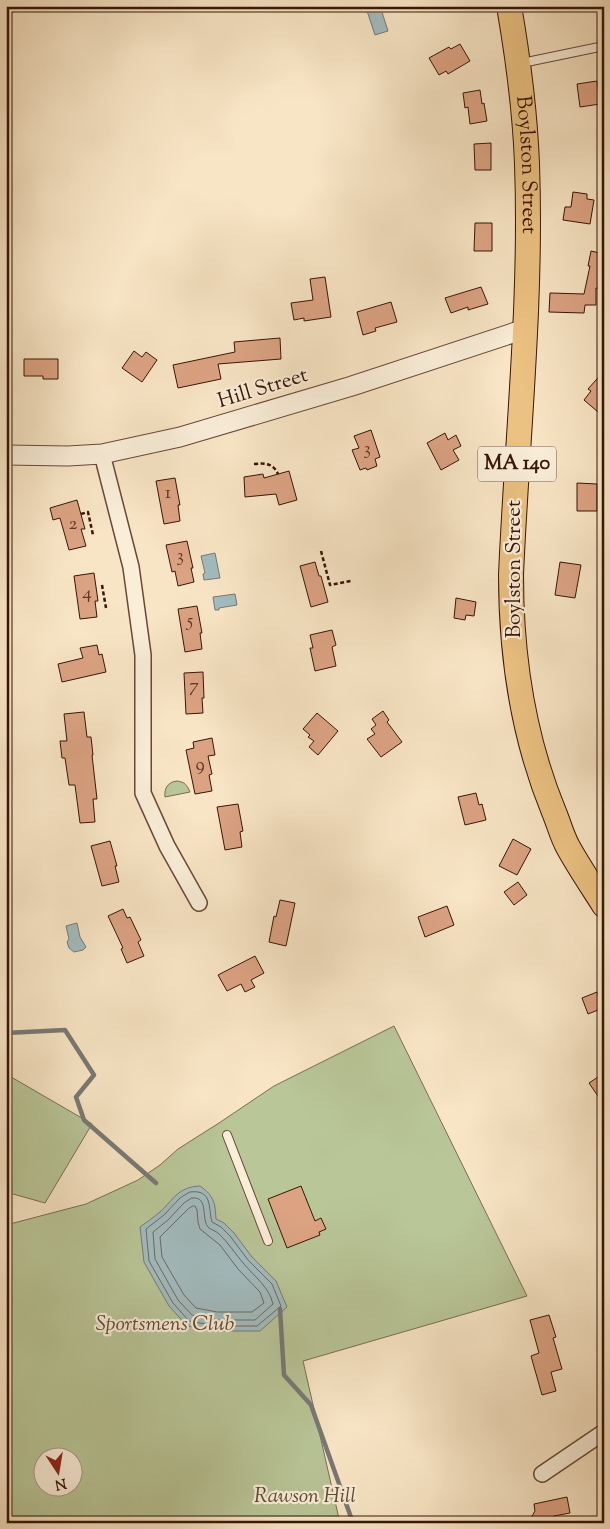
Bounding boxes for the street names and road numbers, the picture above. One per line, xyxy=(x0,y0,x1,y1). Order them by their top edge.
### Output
street label: Boylston Street xyxy=(507,94,543,234)
street label: Hill Street xyxy=(214,361,312,417)
road number: MA 140 xyxy=(478,446,556,482)
street label: Boylston Street xyxy=(500,500,530,638)

